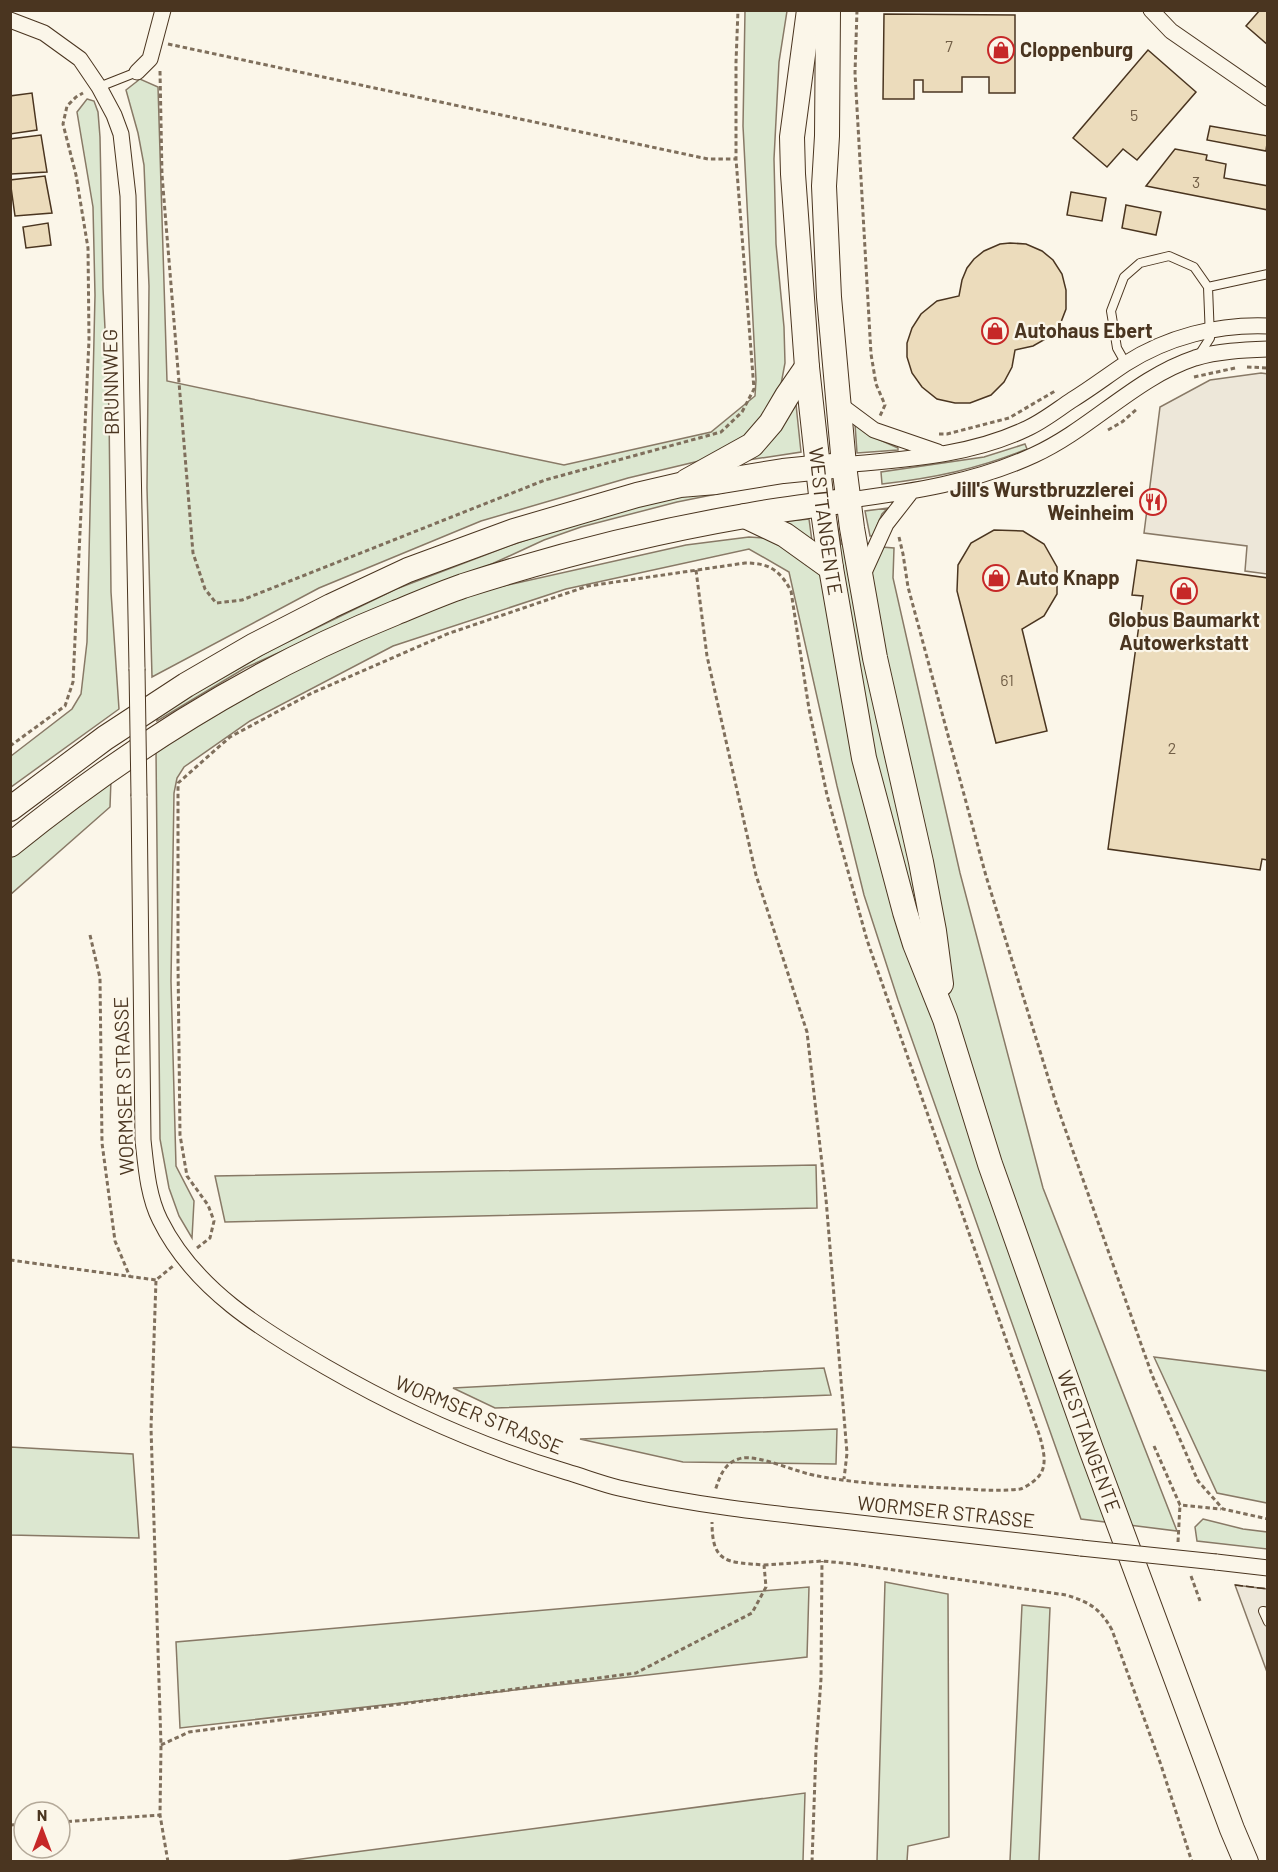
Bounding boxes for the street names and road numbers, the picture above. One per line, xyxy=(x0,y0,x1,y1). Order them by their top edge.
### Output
street label: BRUNNWEG xyxy=(97,329,123,435)
street label: WESTTANGENTE xyxy=(805,446,849,597)
street label: WORMSER STRASSE xyxy=(108,996,138,1176)
street label: WESTTANGENTE xyxy=(1053,1367,1126,1516)
street label: WORMSER STRASSE xyxy=(392,1369,567,1459)
street label: WORMSER STRASSE xyxy=(856,1490,1036,1532)

